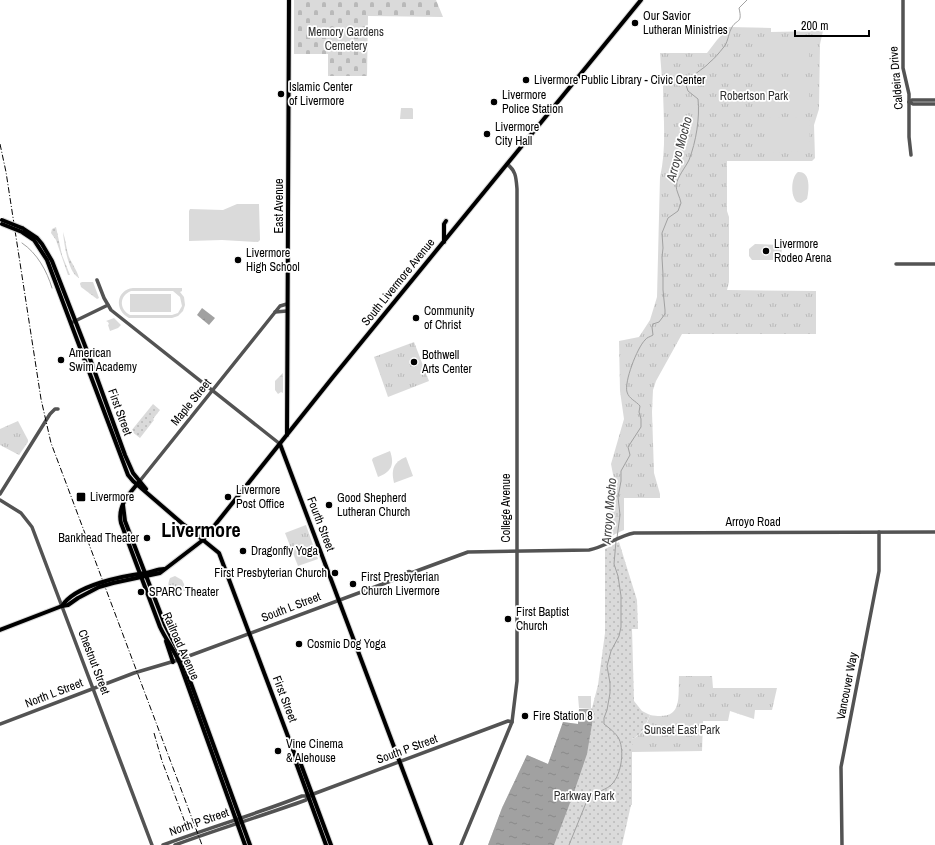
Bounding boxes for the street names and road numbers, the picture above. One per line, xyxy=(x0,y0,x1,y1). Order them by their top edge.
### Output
street label: Caldeira Drive xyxy=(885,46,907,110)
street label: East Avenue xyxy=(271,178,287,234)
street label: South Livermore Avenue xyxy=(358,235,438,329)
street label: Maple Street xyxy=(167,375,215,429)
street label: First Street xyxy=(104,386,136,438)
street label: College Avenue xyxy=(498,474,514,542)
street label: Fourth Street xyxy=(303,495,339,554)
street label: Arroyo Road xyxy=(724,514,781,530)
street label: South L Street xyxy=(259,588,323,626)
street label: Railroad Avenue xyxy=(159,610,203,682)
street label: Chestnut Street xyxy=(74,627,114,697)
street label: Vancouver Way xyxy=(833,651,861,721)
street label: First Street xyxy=(269,673,301,725)
street label: North L Street xyxy=(23,675,86,711)
street label: South P Street xyxy=(374,730,440,767)
street label: North P Street xyxy=(167,804,231,840)

